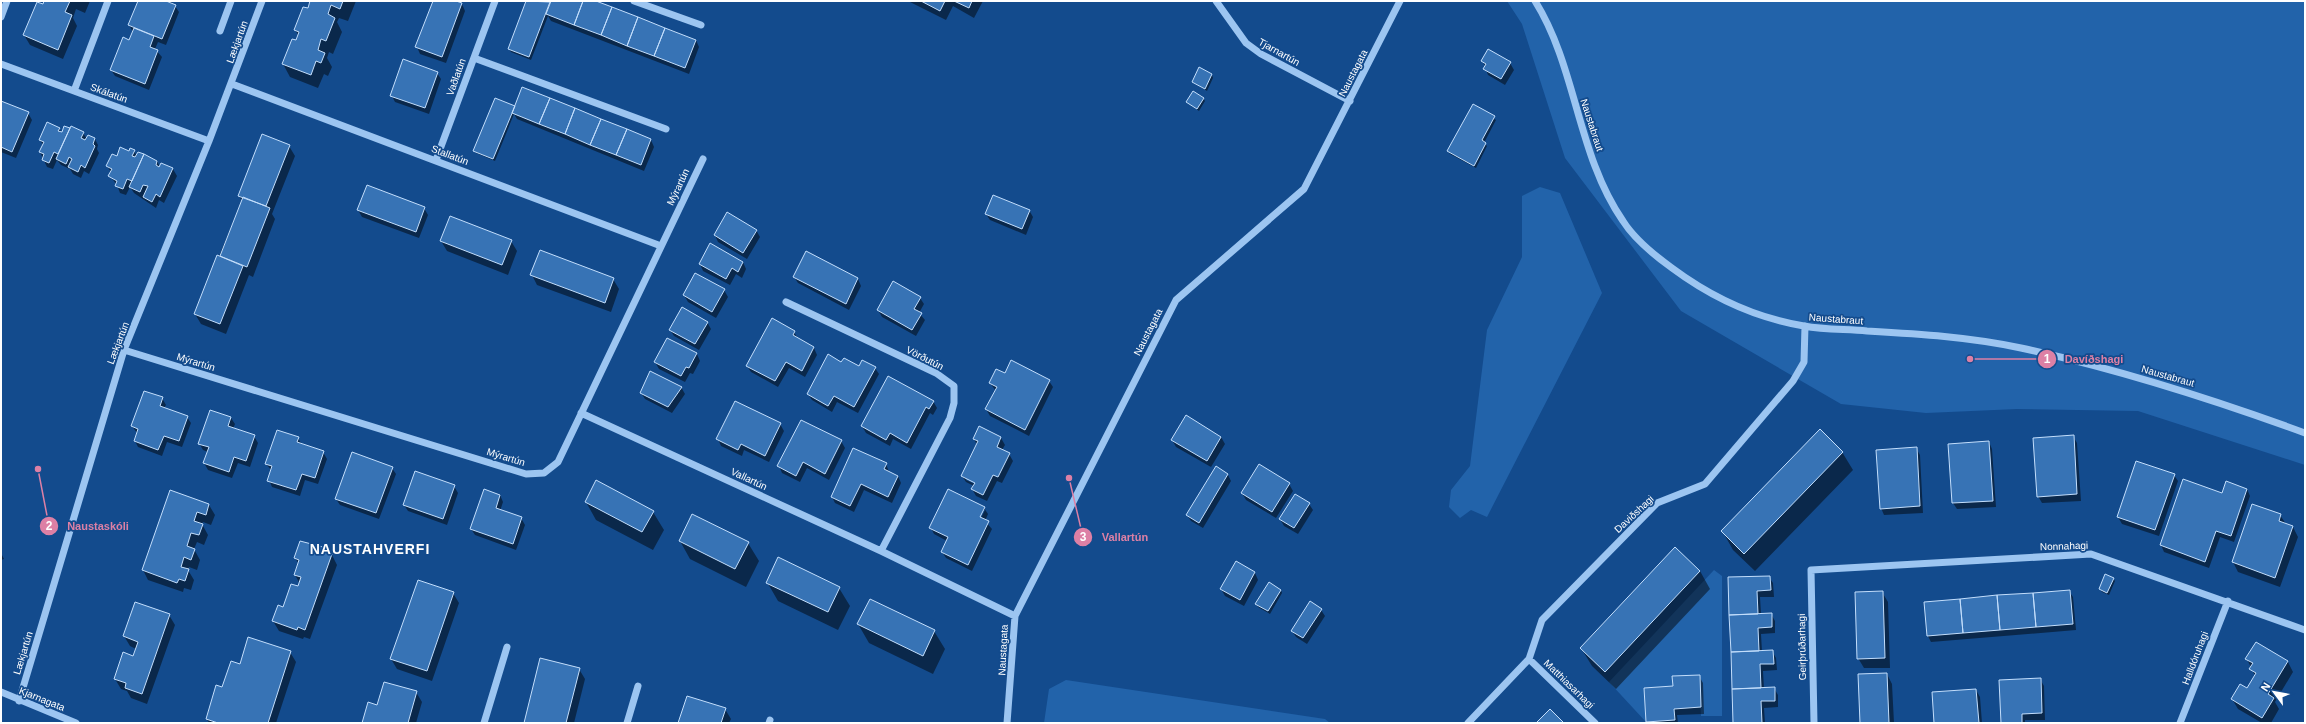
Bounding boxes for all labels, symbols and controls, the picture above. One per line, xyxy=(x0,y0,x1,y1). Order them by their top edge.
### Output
street label: Lækjartún xyxy=(224,19,250,65)
street label: Tjarnartún xyxy=(1256,36,1302,68)
street label: Naustagata xyxy=(1336,47,1370,98)
street label: Vaðlatún xyxy=(444,57,468,97)
street label: Skálatún xyxy=(89,81,129,105)
street label: Naustabraut xyxy=(1578,97,1606,153)
street label: Stallatún xyxy=(430,143,470,167)
street label: Mýrartún xyxy=(665,167,691,207)
street label: Naustagata xyxy=(1131,306,1165,357)
street label: Naustabraut xyxy=(1808,312,1864,326)
street label: Lækjartún xyxy=(105,320,131,366)
street label: Vörðutún xyxy=(904,344,946,372)
callout: Davíðshagi xyxy=(2037,347,2132,370)
street label: Mýrartún xyxy=(176,351,216,373)
text: 1 xyxy=(2044,352,2051,366)
text: Davíðshagi xyxy=(2065,353,2123,365)
street label: Naustabraut xyxy=(2140,363,2196,389)
street label: Mýrartún xyxy=(486,446,526,468)
street label: Vallartún xyxy=(729,466,769,492)
street label: Daviðshagi xyxy=(1612,493,1656,535)
callout: Naustaskóli xyxy=(39,515,137,538)
text: 2 xyxy=(46,519,53,533)
text: Naustaskóli xyxy=(67,520,129,532)
callout: Vallartún xyxy=(1073,525,1156,548)
text: 3 xyxy=(1080,530,1087,544)
text: Vallartún xyxy=(1102,531,1149,543)
street label: Nonnahagi xyxy=(2040,540,2088,552)
district label: NAUSTAHVERFI xyxy=(310,541,430,557)
street label: Geirþrúðarhagi xyxy=(1796,614,1808,680)
street label: Naustagata xyxy=(996,624,1010,676)
street label: Lækjartún xyxy=(11,630,35,676)
street label: Halldóruhagi xyxy=(2180,630,2210,686)
street label: Matthiasarhagi xyxy=(1542,657,1596,711)
north arrow xyxy=(2254,672,2294,712)
text: N xyxy=(2258,680,2273,693)
street label: Kjarnagata xyxy=(18,685,67,713)

